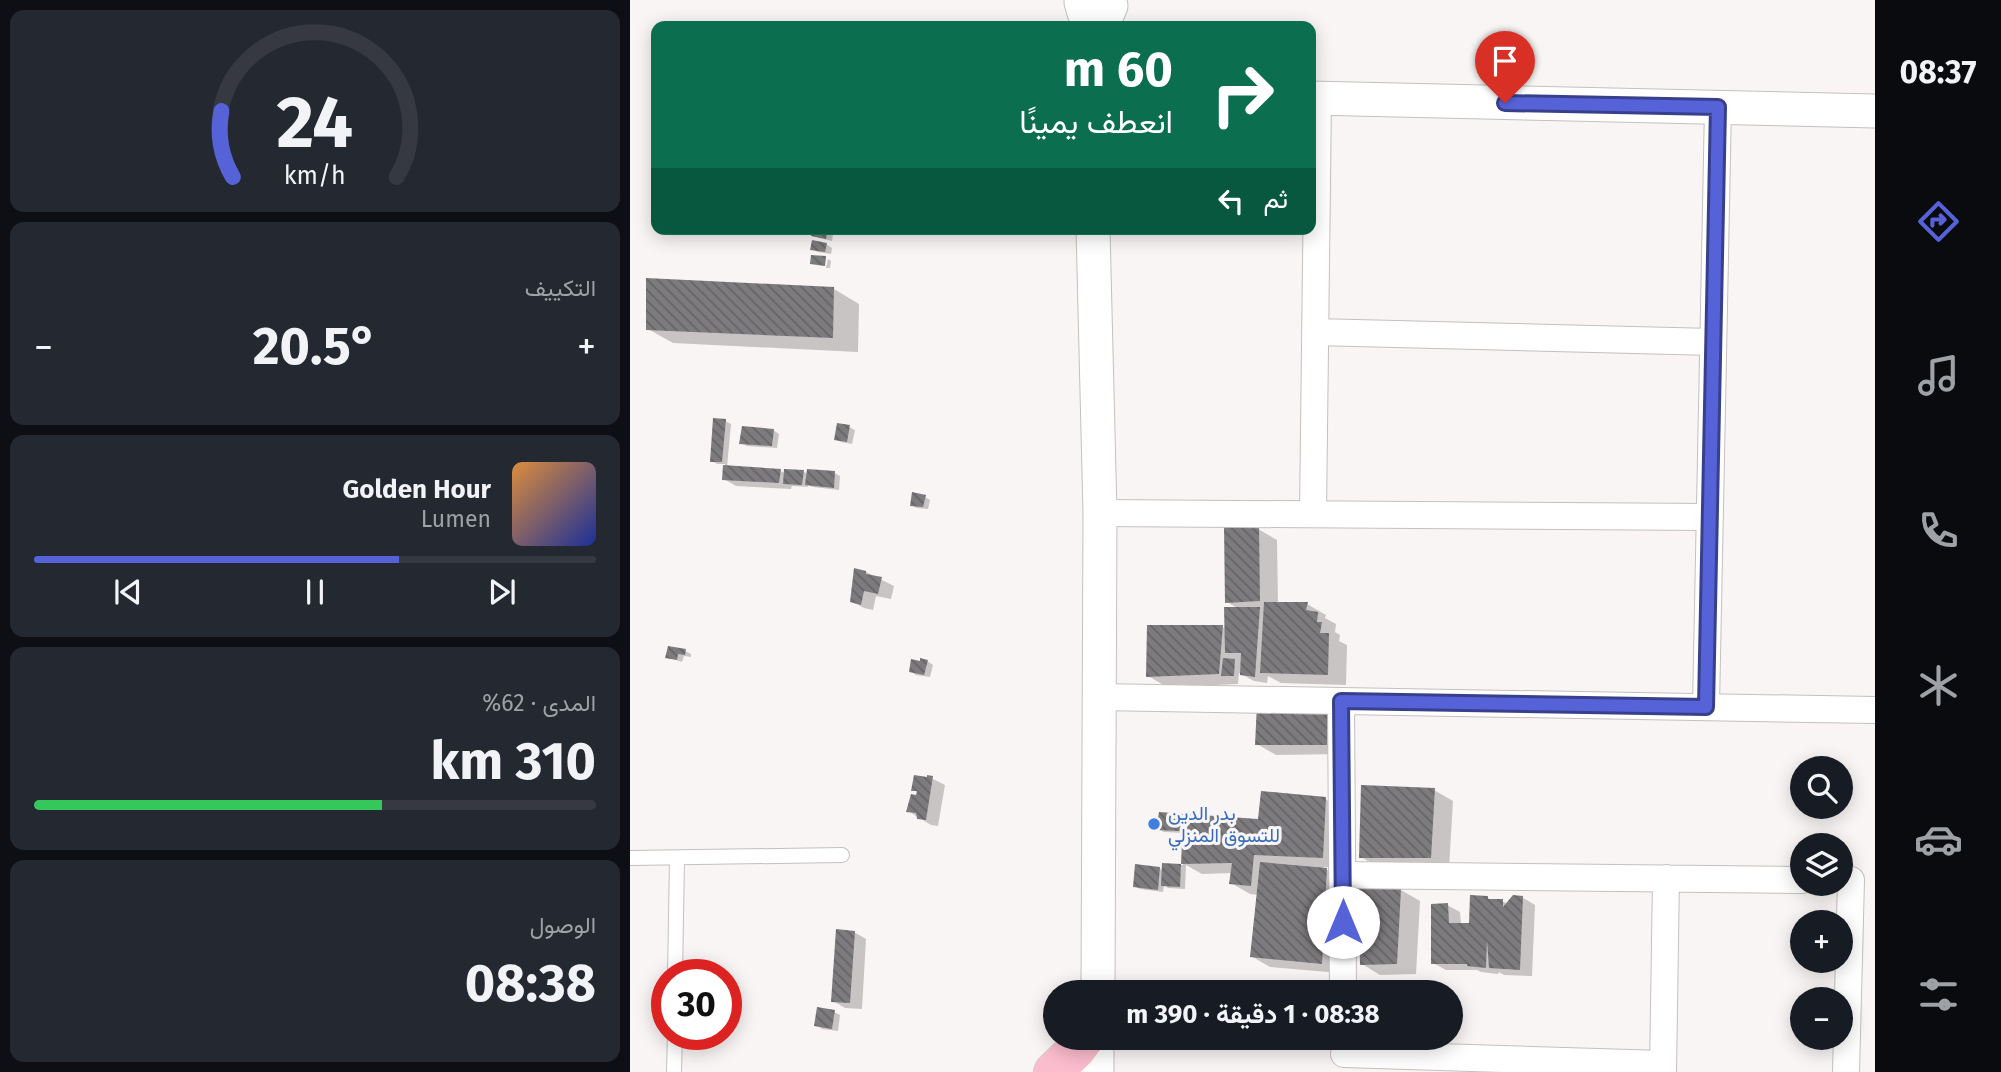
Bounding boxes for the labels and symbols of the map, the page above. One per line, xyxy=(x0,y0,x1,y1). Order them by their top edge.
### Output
pin xyxy=(1475,31,1535,103)
place label: بدر الدين للتسوق المنزلي xyxy=(1168,802,1280,851)
marker: بدر الدين للتسوق المنزلي xyxy=(1146,816,1162,832)
position arrow xyxy=(1306,885,1380,959)
speed limit sign: 30 xyxy=(651,959,742,1050)

